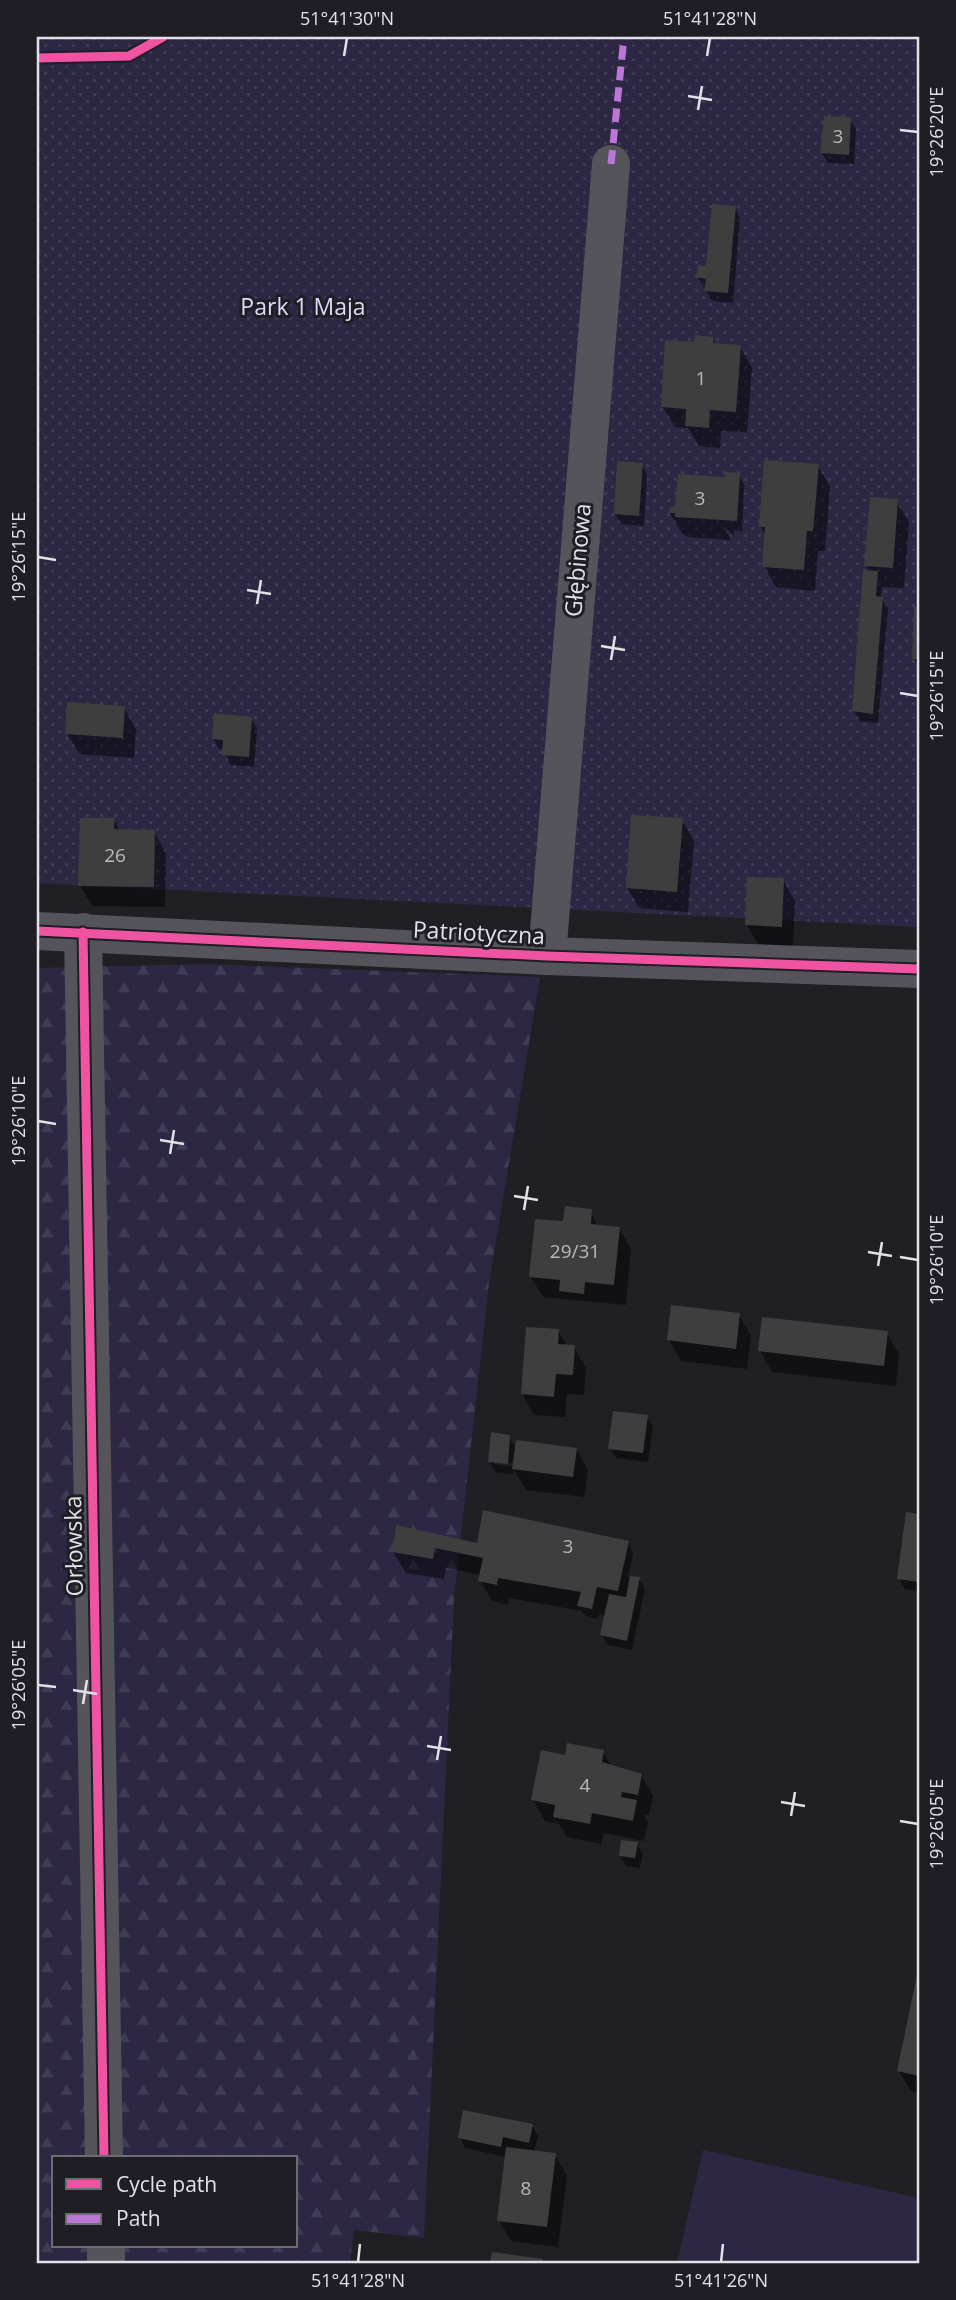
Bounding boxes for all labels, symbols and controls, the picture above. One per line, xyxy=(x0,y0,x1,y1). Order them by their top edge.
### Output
text: 51°41'30"N xyxy=(300,6,394,30)
text: 51°41'28"N xyxy=(663,6,757,30)
text: 19°26'20"E xyxy=(924,87,948,177)
house number: 3 xyxy=(833,123,843,149)
park label: Park 1 Maja xyxy=(240,290,366,322)
house number: 1 xyxy=(696,365,706,391)
house number: 3 xyxy=(695,485,705,511)
street label: Głębinowa xyxy=(556,502,598,618)
text: 19°26'15"E xyxy=(6,512,30,602)
text: 19°26'15"E xyxy=(924,651,948,741)
house number: 26 xyxy=(104,842,126,868)
street label: Patriotyczna xyxy=(412,913,546,951)
text: 19°26'10"E xyxy=(6,1076,30,1166)
text: 19°26'10"E xyxy=(924,1215,948,1305)
house number: 29/31 xyxy=(550,1238,600,1264)
street label: Orłowska xyxy=(56,1495,90,1597)
house number: 3 xyxy=(563,1533,573,1559)
text: 19°26'05"E xyxy=(6,1640,30,1730)
house number: 4 xyxy=(580,1772,591,1798)
text: 19°26'05"E xyxy=(924,1779,948,1869)
legend xyxy=(52,2156,298,2248)
text: Cycle path xyxy=(116,2170,217,2198)
house number: 8 xyxy=(521,2175,531,2201)
text: Path xyxy=(116,2204,161,2232)
text: 51°41'28"N xyxy=(311,2268,405,2292)
text: 51°41'26"N xyxy=(674,2268,768,2292)

